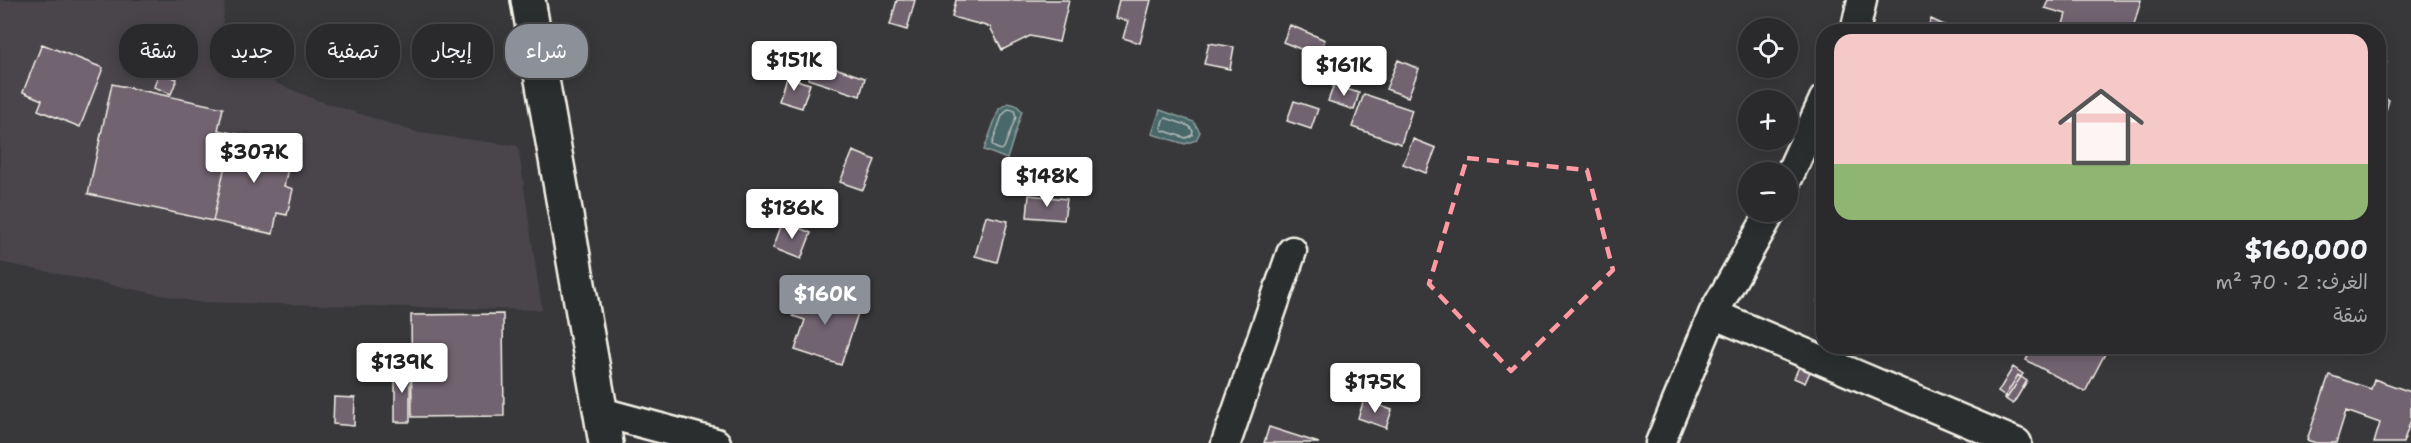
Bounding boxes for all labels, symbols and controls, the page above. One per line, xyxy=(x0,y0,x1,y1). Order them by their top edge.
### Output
map controls xyxy=(1738,18,1798,222)
button: locate xyxy=(1738,18,1798,78)
chip: شقة xyxy=(119,24,198,78)
chip: جديد xyxy=(210,24,294,78)
chip: تصفية xyxy=(306,24,400,78)
chip: إيجار xyxy=(412,24,493,78)
chip: شراء xyxy=(505,24,588,78)
pin: $151K xyxy=(752,41,836,92)
pin: $161K xyxy=(1302,46,1386,97)
text: $151K xyxy=(766,47,822,73)
text: $161K xyxy=(1316,52,1372,78)
icon: home xyxy=(2047,73,2155,181)
button: + xyxy=(1738,90,1798,150)
pin: $307K xyxy=(212,133,296,184)
text: $307K xyxy=(220,139,288,165)
pin: $148K xyxy=(1005,157,1089,208)
button: − xyxy=(1738,162,1798,222)
text: $148K xyxy=(1015,163,1079,189)
pin: $186K xyxy=(750,189,834,240)
text: $186K xyxy=(760,195,824,221)
text: $160,000 xyxy=(2244,232,2368,267)
text: الغرف: 2 · 70 m² xyxy=(2215,269,2368,295)
pin: $160K xyxy=(783,275,867,326)
text: $160K xyxy=(793,281,857,307)
text: شقة xyxy=(2333,302,2368,328)
pin: $139K xyxy=(360,343,444,394)
text: $139K xyxy=(371,349,433,375)
pin: $175K xyxy=(1333,363,1417,414)
text: $175K xyxy=(1344,369,1406,395)

